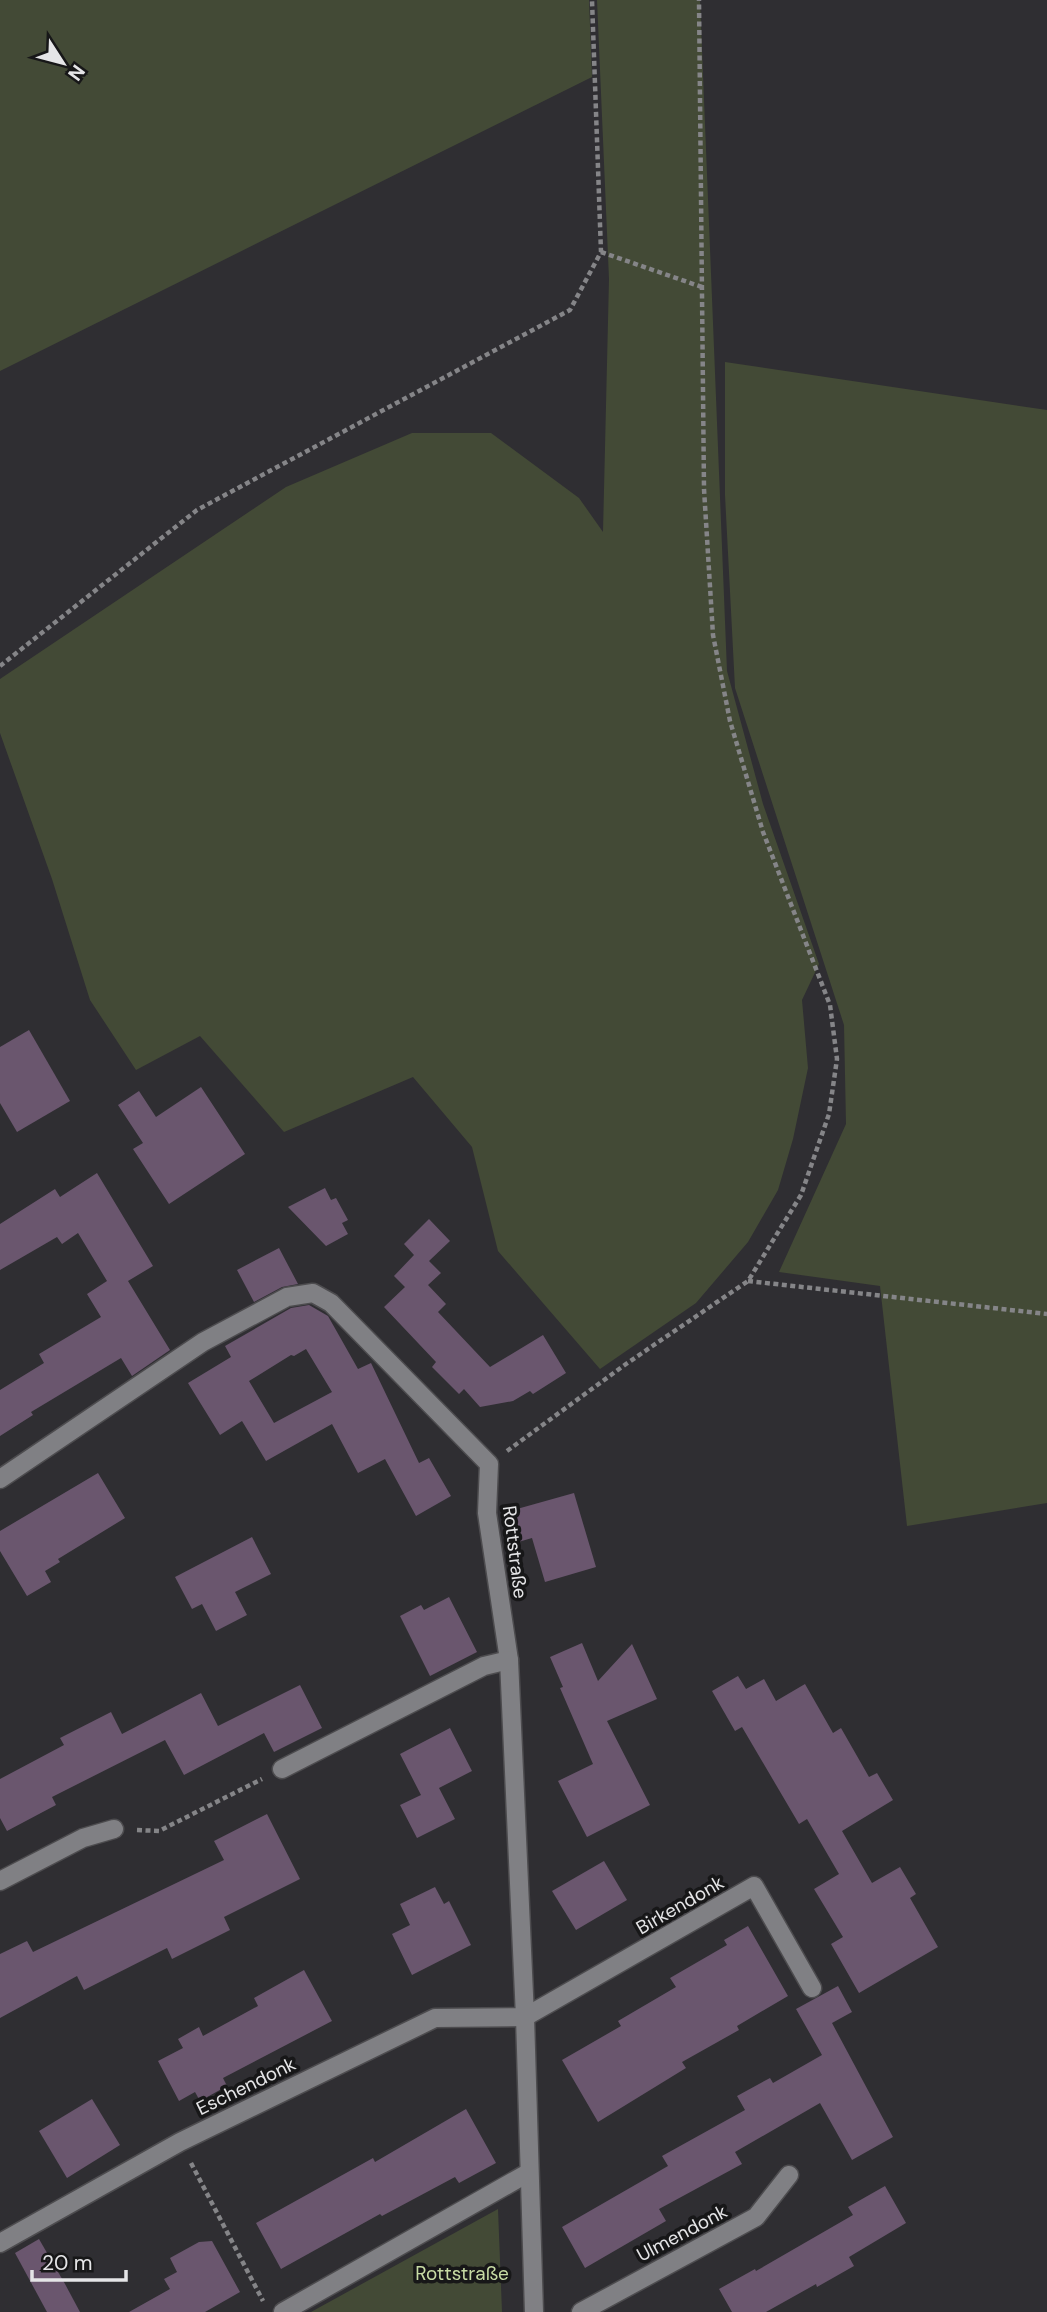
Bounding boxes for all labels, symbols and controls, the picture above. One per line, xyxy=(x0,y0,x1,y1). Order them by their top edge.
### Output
north arrow xyxy=(28,28,98,98)
text: N xyxy=(62,60,91,86)
street label: Rottstraße xyxy=(497,1504,533,1600)
street label: Birkendonk xyxy=(632,1870,729,1940)
street label: Eschendonk xyxy=(192,2051,300,2121)
street label: Ulmendonk xyxy=(632,2199,732,2267)
scale bar xyxy=(32,2238,126,2282)
text: 20 m xyxy=(42,2249,93,2277)
park label: Rottstraße xyxy=(415,2261,509,2286)

